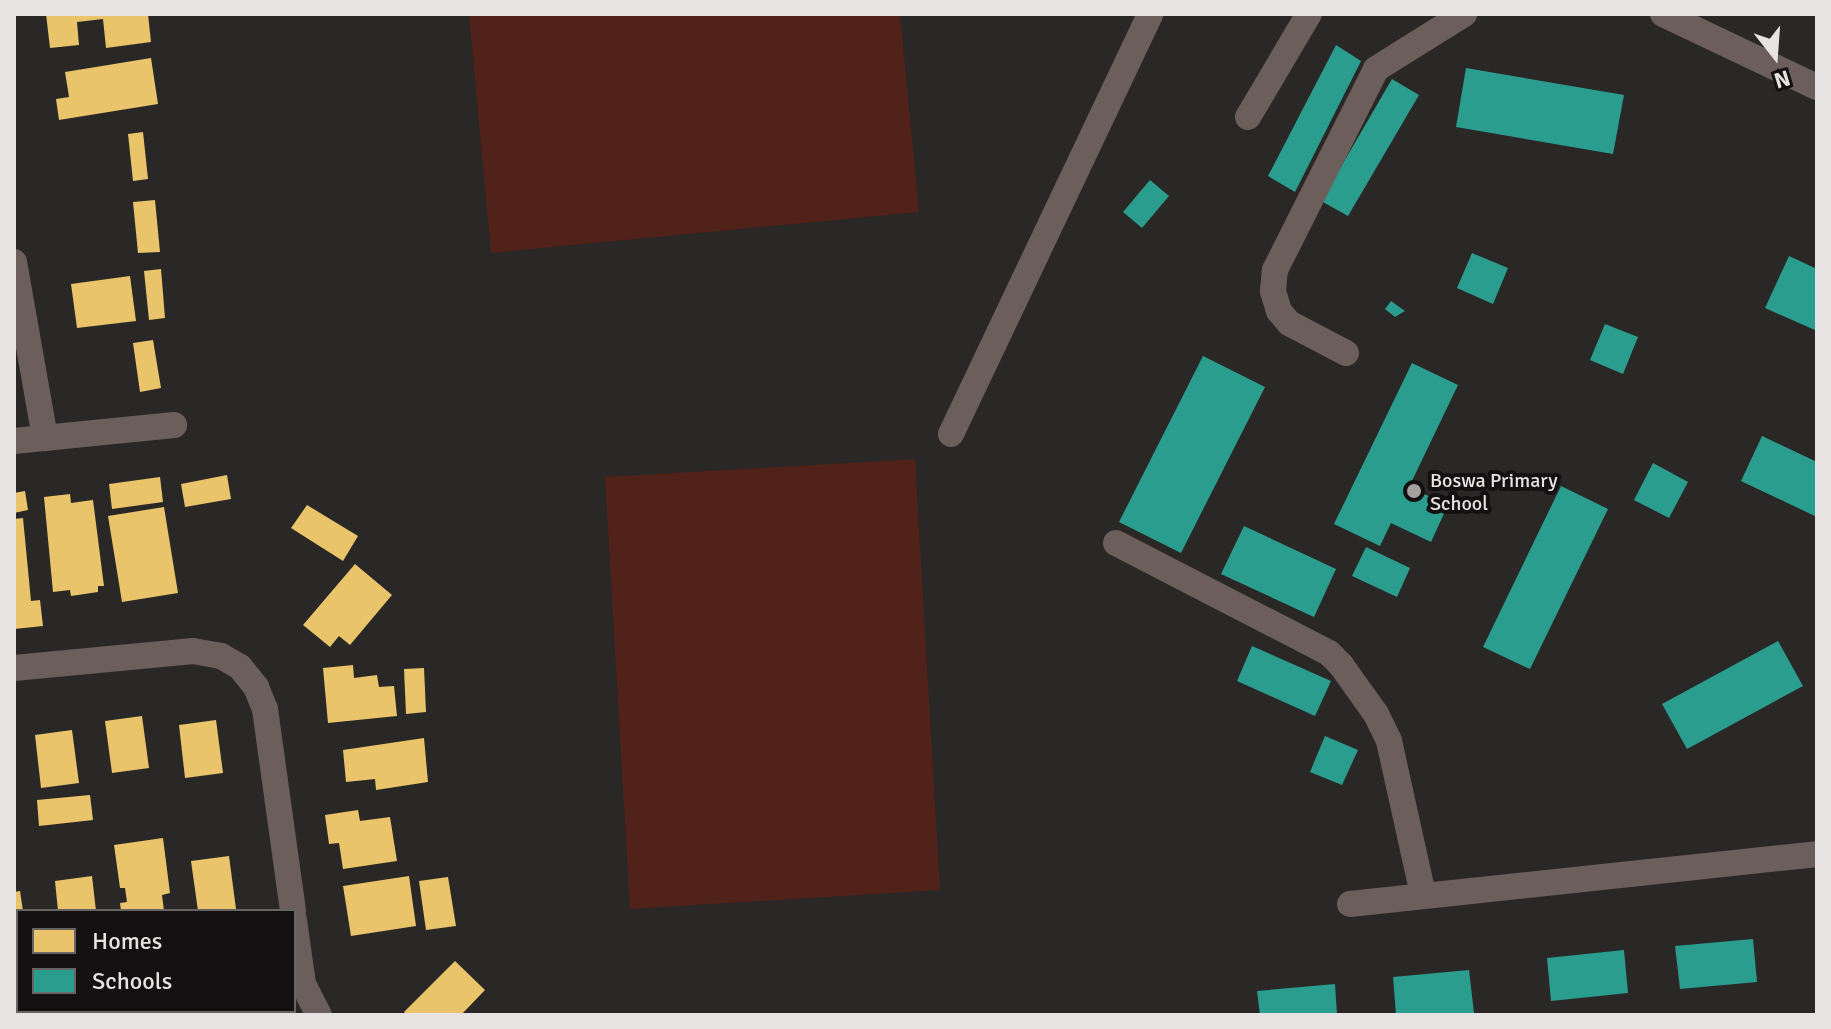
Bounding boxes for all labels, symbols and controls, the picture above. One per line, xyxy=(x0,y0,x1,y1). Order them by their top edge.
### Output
north arrow xyxy=(1735,16,1815,96)
text: N xyxy=(1771,64,1793,95)
place label: Boswa Primary School xyxy=(1430,468,1558,515)
marker: Boswa Primary School xyxy=(1405,482,1423,500)
legend xyxy=(16,909,296,1013)
text: Homes xyxy=(92,926,162,956)
text: Schools xyxy=(92,966,172,996)

